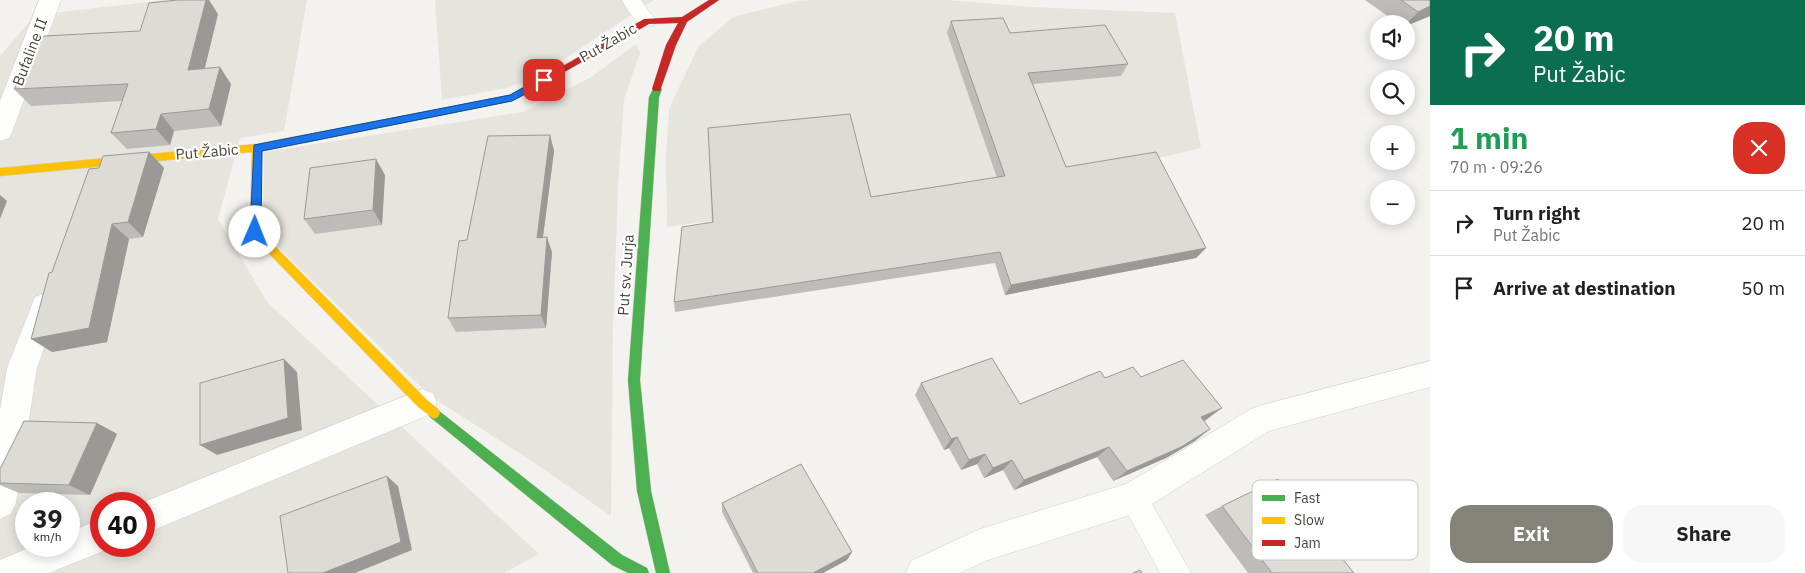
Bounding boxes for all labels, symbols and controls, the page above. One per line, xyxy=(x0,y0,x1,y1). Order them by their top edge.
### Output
street label: Bufaline II xyxy=(8,15,51,89)
map controls xyxy=(1370,15,1415,225)
button: sound xyxy=(1370,15,1415,60)
text: 20 m xyxy=(1533,15,1615,61)
street label: Put Žabic xyxy=(576,18,640,67)
icon: right xyxy=(1450,20,1515,85)
pin xyxy=(523,59,565,101)
text: Put Žabic xyxy=(1533,59,1626,88)
icon: arrive xyxy=(530,66,558,94)
button: search xyxy=(1370,70,1415,115)
text: 1 min xyxy=(1450,118,1528,157)
button: close xyxy=(1733,122,1785,174)
button: + xyxy=(1370,125,1415,170)
street label: Put Žabic xyxy=(175,139,240,164)
text: 70 m · 09:26 xyxy=(1450,157,1543,177)
button: − xyxy=(1370,180,1415,225)
text: Turn right xyxy=(1493,201,1580,225)
position arrow xyxy=(228,205,280,257)
icon: right xyxy=(1450,209,1478,237)
text: 20 m xyxy=(1741,211,1785,235)
text: Put Žabic xyxy=(1493,225,1560,245)
street label: Put sv. Jurja xyxy=(613,234,638,316)
icon: arrive xyxy=(1450,274,1478,302)
text: Arrive at destination xyxy=(1493,276,1676,300)
text: 50 m xyxy=(1741,276,1785,300)
legend xyxy=(1252,480,1418,560)
text: Fast xyxy=(1294,489,1320,507)
speed limit sign: 40 xyxy=(90,492,155,557)
text: 39 xyxy=(32,502,63,535)
button: Exit xyxy=(1450,505,1613,563)
button: Share xyxy=(1623,505,1785,563)
text: Slow xyxy=(1294,511,1325,529)
text: km/h xyxy=(33,529,62,544)
text: Jam xyxy=(1294,534,1321,552)

